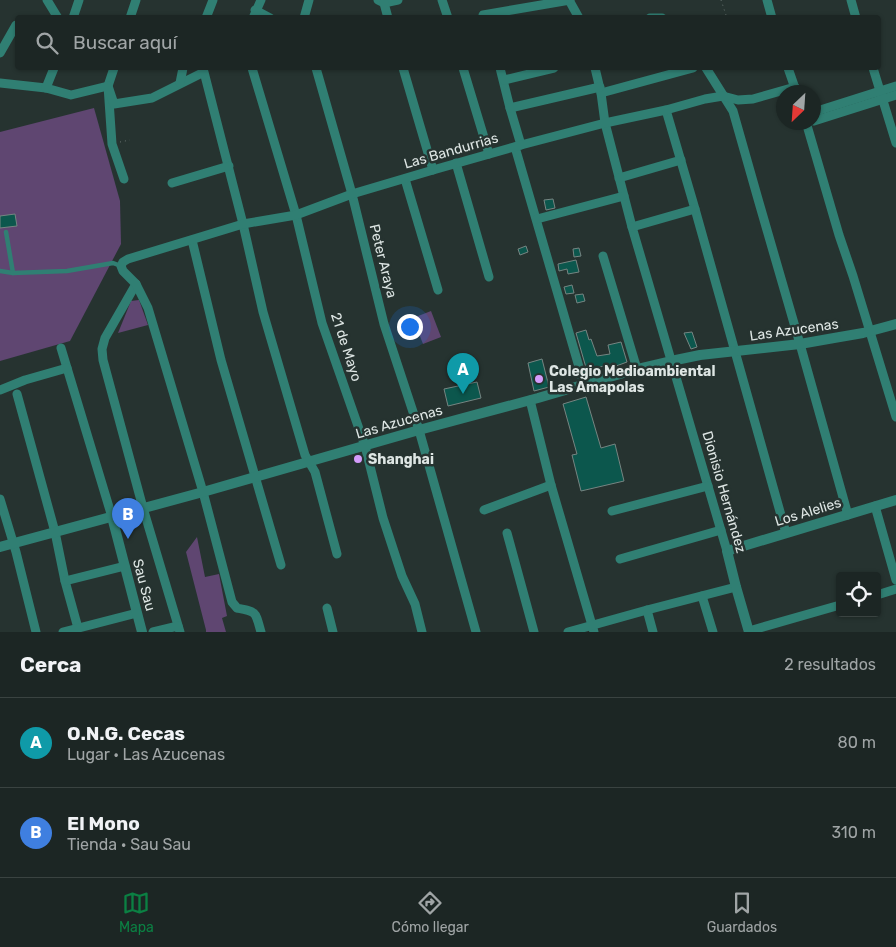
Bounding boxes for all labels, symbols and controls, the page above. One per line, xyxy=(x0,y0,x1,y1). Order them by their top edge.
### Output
search box xyxy=(15,15,881,70)
icon: search xyxy=(33,29,61,57)
text: Buscar aquí xyxy=(73,31,177,54)
north arrow xyxy=(776,85,821,130)
street label: Las Bandurrias xyxy=(402,129,500,173)
street label: Peter Araya xyxy=(366,222,400,300)
street label: 21 de Mayo xyxy=(327,310,365,384)
your location xyxy=(397,314,423,340)
street label: Las Azucenas xyxy=(748,315,840,345)
pin: A xyxy=(447,353,479,394)
place label: Colegio Medioambiental Las Amapolas xyxy=(549,363,715,396)
marker: Colegio Medioambiental Las Amapolas xyxy=(533,373,545,385)
street label: Las Azucenas xyxy=(354,401,444,443)
street label: Dionisio Hernández xyxy=(698,429,750,555)
place label: Shanghai xyxy=(368,451,434,468)
marker: Shanghai xyxy=(352,453,364,465)
street label: Los Alelies xyxy=(773,494,843,530)
pin: B xyxy=(112,498,144,539)
street label: Sau Sau xyxy=(129,557,159,613)
map controls xyxy=(836,572,881,617)
button: locate xyxy=(836,572,881,617)
text: Cerca xyxy=(20,652,81,677)
text: 2 resultados xyxy=(784,655,876,674)
text: O.N.G. Cecas xyxy=(67,722,185,745)
text: A xyxy=(30,733,42,752)
text: 80 m xyxy=(838,733,876,752)
text: Lugar · Las Azucenas xyxy=(67,745,225,764)
text: El Mono xyxy=(67,812,140,835)
text: B xyxy=(30,823,42,842)
text: 310 m xyxy=(832,823,876,842)
text: Tienda · Sau Sau xyxy=(67,835,191,854)
tab: Mapa xyxy=(119,889,154,936)
tab: Cómo llegar xyxy=(392,889,469,936)
tab: Guardados xyxy=(707,889,777,936)

